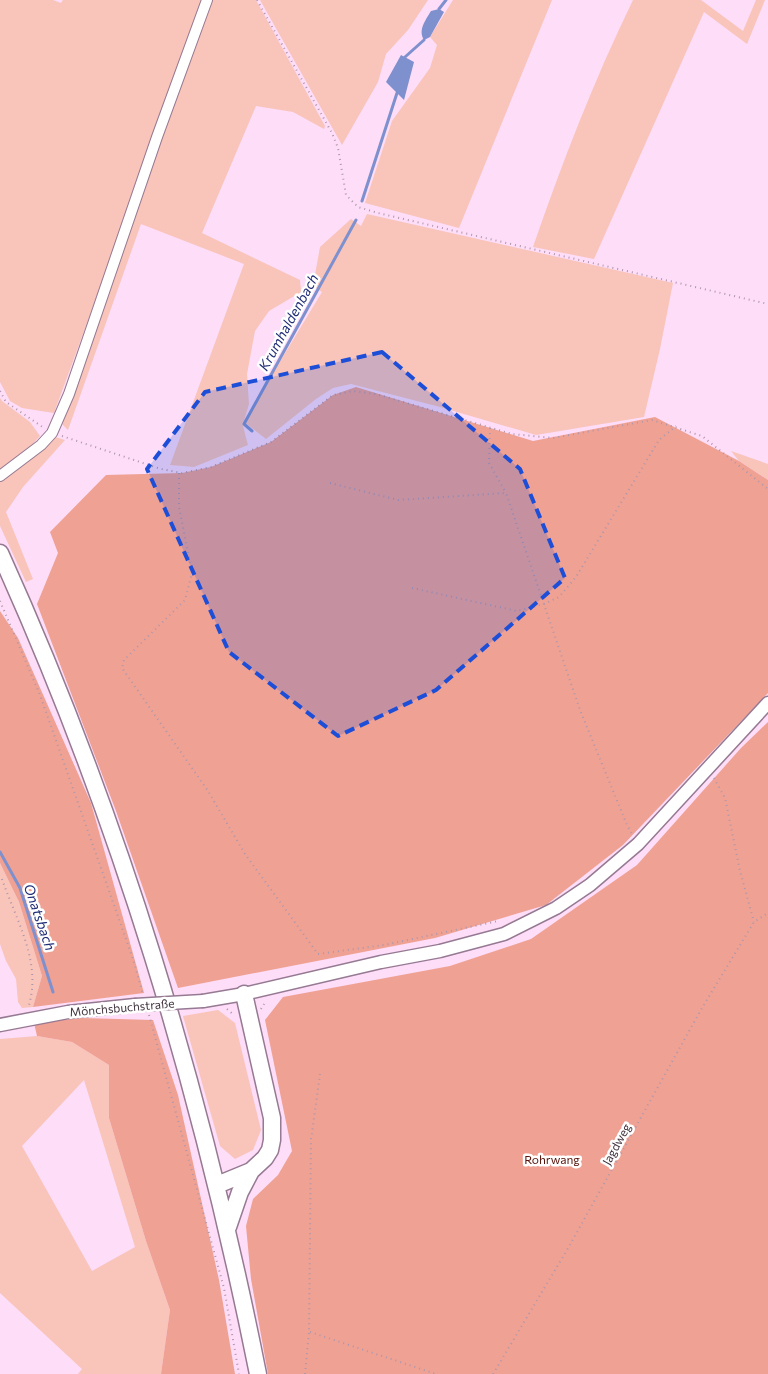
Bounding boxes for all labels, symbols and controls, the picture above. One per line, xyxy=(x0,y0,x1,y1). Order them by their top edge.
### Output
water label: Krumhaldenbach xyxy=(254,271,322,373)
water label: Onatsbach xyxy=(21,881,59,953)
street label: Mönchsbuchstraße xyxy=(69,995,175,1019)
street label: Jagdweg xyxy=(599,1120,634,1168)
park label: Rohrwang xyxy=(524,1152,580,1166)

